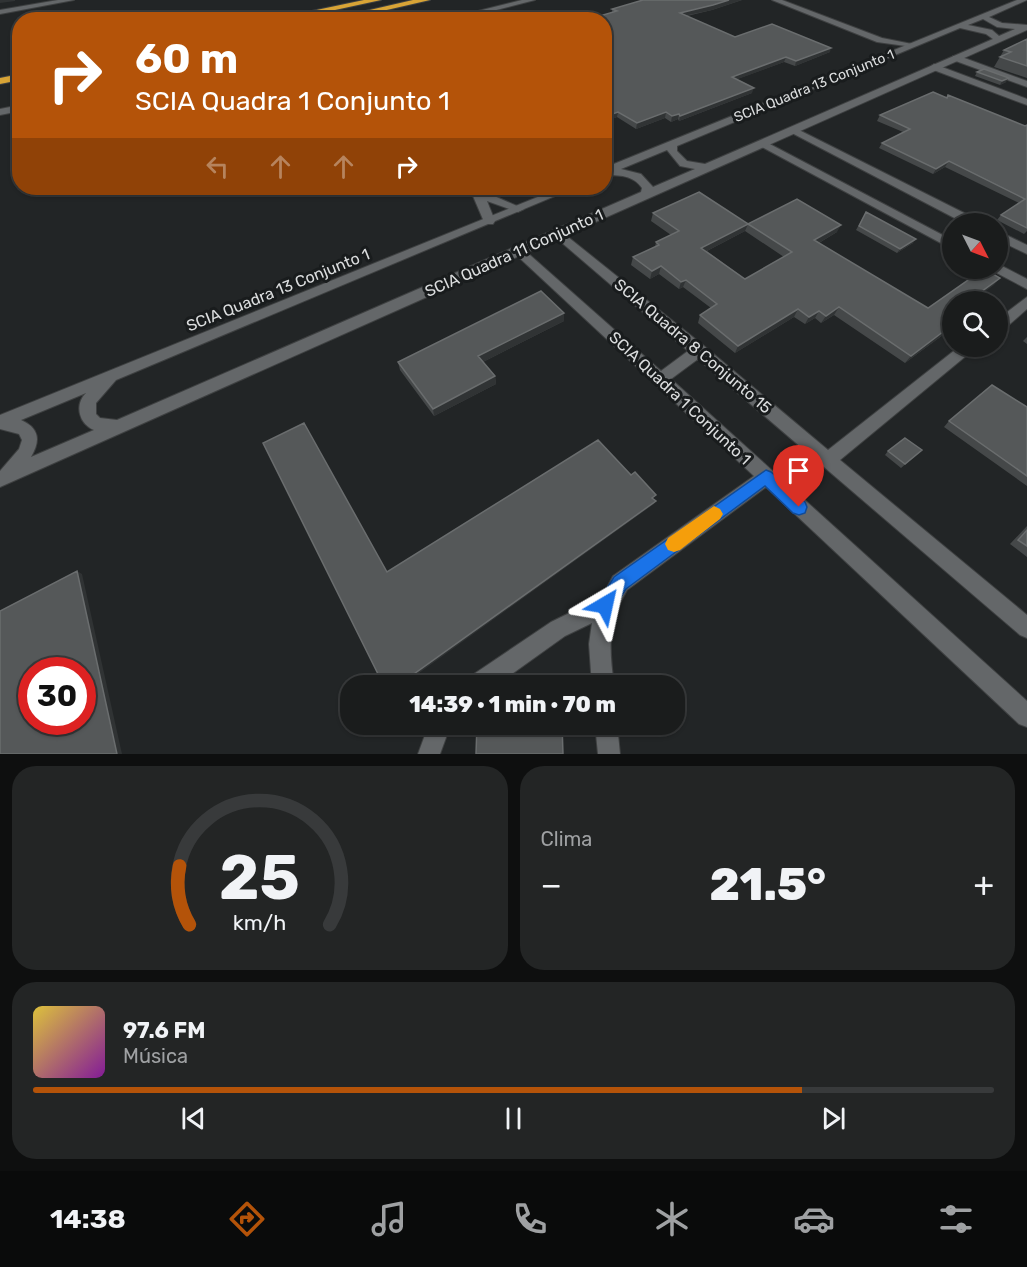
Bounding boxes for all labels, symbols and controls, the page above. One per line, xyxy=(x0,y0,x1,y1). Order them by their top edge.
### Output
text: 60 m xyxy=(135,34,238,84)
icon: right xyxy=(36,36,114,114)
street label: SCIA Quadra 13 Conjunto 1 xyxy=(731,46,897,126)
text: SCIA Quadra 1 Conjunto 1 xyxy=(135,85,450,117)
icon: left xyxy=(201,150,234,183)
icon: ahead xyxy=(264,150,297,183)
icon: ahead xyxy=(327,150,360,183)
icon: right xyxy=(390,150,423,183)
street label: SCIA Quadra 11 Conjunto 1 xyxy=(422,205,606,301)
north arrow xyxy=(942,213,1008,279)
map controls xyxy=(942,213,1008,357)
street label: SCIA Quadra 13 Conjunto 1 xyxy=(184,244,372,336)
street label: SCIA Quadra 8 Conjunto 15 xyxy=(611,275,775,417)
button: search xyxy=(942,291,1008,357)
street label: SCIA Quadra 1 Conjunto 1 xyxy=(605,327,755,469)
pin xyxy=(773,445,824,507)
icon: arrive xyxy=(782,454,815,487)
position arrow xyxy=(573,573,637,637)
speed limit sign: 30 xyxy=(18,657,96,735)
text: 14:39 · 1 min · 70 m xyxy=(409,691,616,718)
text: Clima xyxy=(541,827,592,851)
text: 25 xyxy=(219,841,300,915)
text: 21.5° xyxy=(709,858,826,911)
text: − xyxy=(541,865,562,904)
text: + xyxy=(973,865,994,904)
text: km/h xyxy=(233,910,287,935)
text: 97.6 FM xyxy=(123,1017,205,1044)
text: Música xyxy=(123,1044,188,1068)
icon: previous xyxy=(177,1102,210,1135)
icon: pause xyxy=(497,1102,530,1135)
icon: next xyxy=(817,1102,850,1135)
icon: directions xyxy=(226,1198,268,1240)
icon: music xyxy=(368,1198,410,1240)
icon: phone xyxy=(509,1198,551,1240)
icon: climate xyxy=(651,1198,693,1240)
icon: car xyxy=(793,1198,835,1240)
icon: filters xyxy=(935,1198,977,1240)
text: 14:38 xyxy=(50,1203,126,1235)

